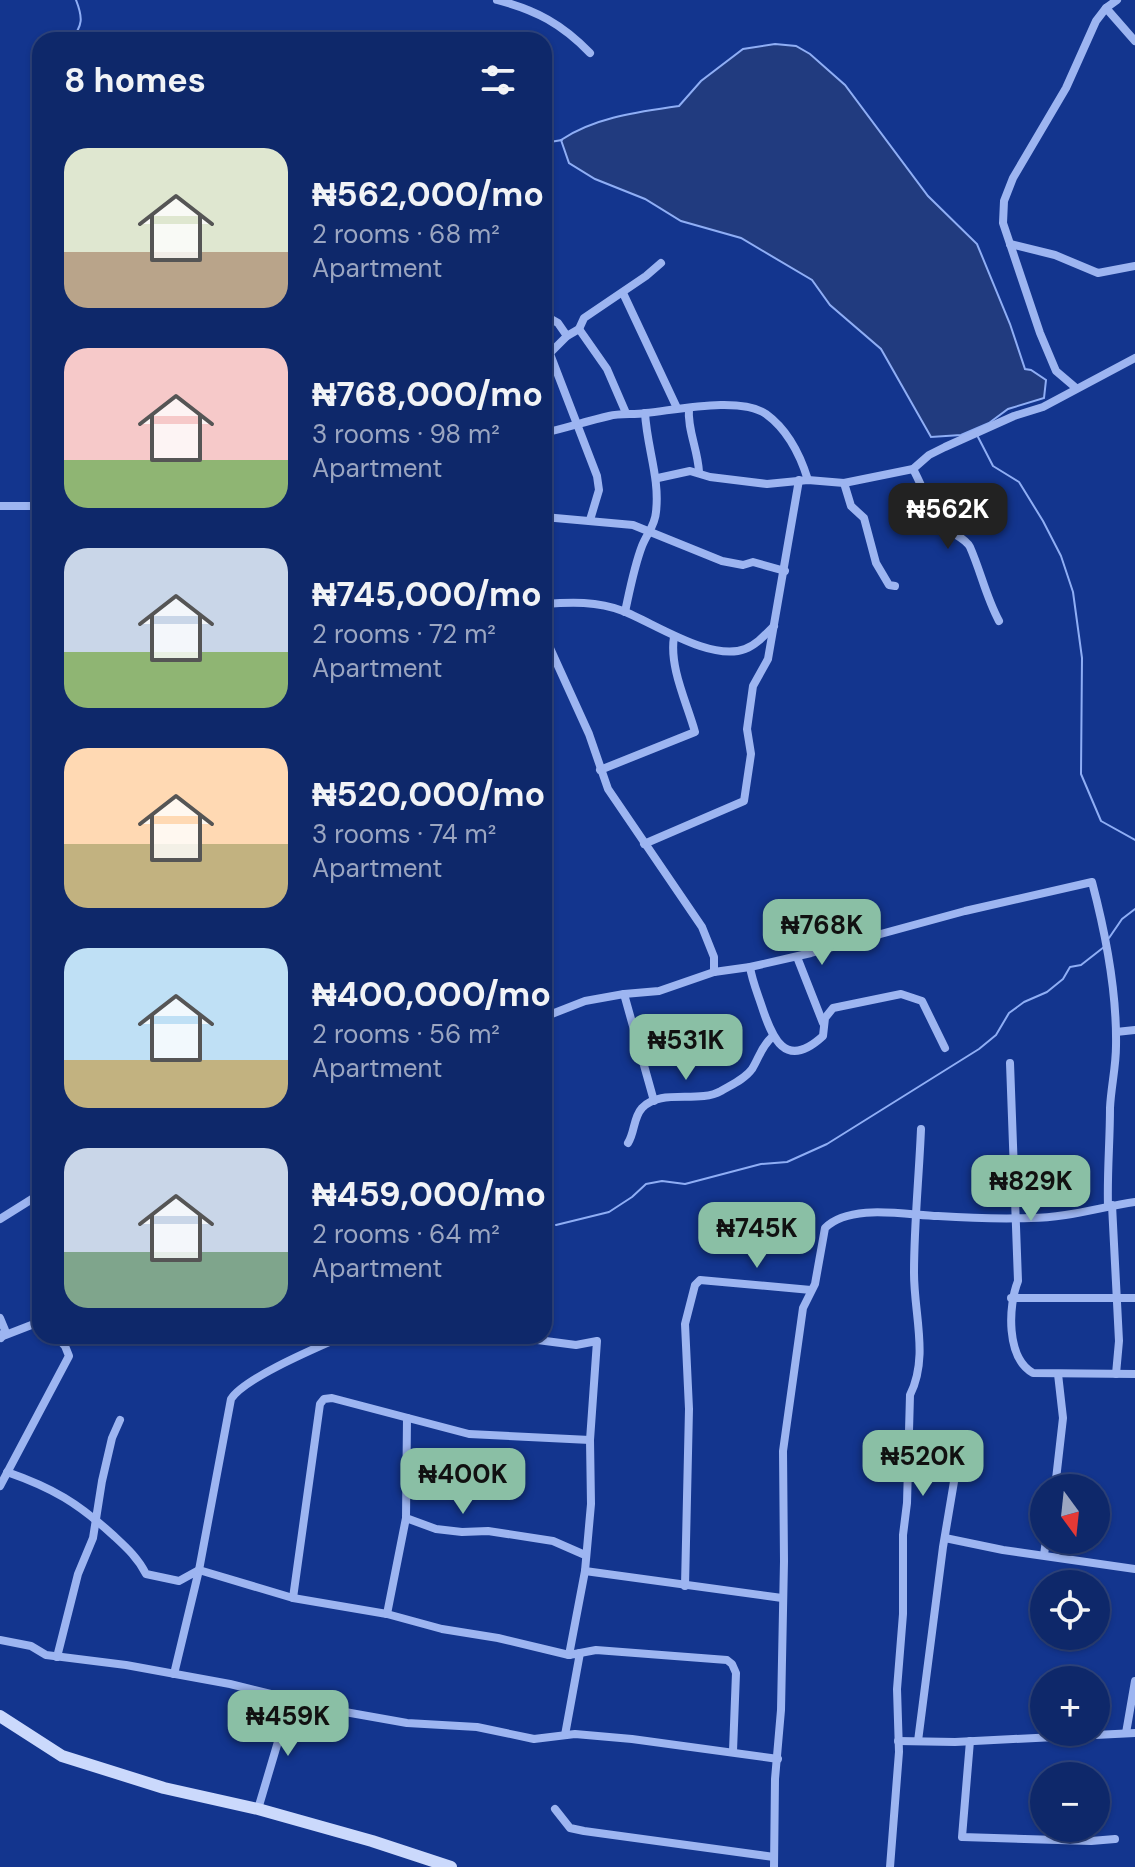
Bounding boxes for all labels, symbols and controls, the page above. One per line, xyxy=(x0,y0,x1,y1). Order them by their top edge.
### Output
text: 8 homes xyxy=(64,58,206,103)
icon: filters xyxy=(476,58,520,102)
text: ₦562,000/mo xyxy=(312,172,544,217)
icon: home xyxy=(128,180,224,276)
text: 2 rooms · 68 m² xyxy=(312,217,500,251)
text: Apartment xyxy=(312,251,443,285)
text: ₦768,000/mo xyxy=(312,372,543,417)
icon: home xyxy=(128,380,224,476)
text: 3 rooms · 98 m² xyxy=(312,417,500,451)
text: Apartment xyxy=(312,451,443,485)
pin: ₦562K xyxy=(892,483,1004,551)
text: ₦562K xyxy=(906,492,990,526)
text: ₦745,000/mo xyxy=(312,572,542,617)
icon: home xyxy=(128,580,224,676)
text: 2 rooms · 72 m² xyxy=(312,617,496,651)
text: Apartment xyxy=(312,651,443,685)
text: ₦520,000/mo xyxy=(312,772,545,817)
icon: home xyxy=(128,780,224,876)
text: 3 rooms · 74 m² xyxy=(312,817,496,851)
text: Apartment xyxy=(312,851,443,885)
pin: ₦768K xyxy=(766,899,878,967)
text: ₦768K xyxy=(781,908,863,942)
text: ₦400,000/mo xyxy=(312,972,551,1017)
icon: home xyxy=(128,980,224,1076)
pin: ₦531K xyxy=(630,1014,742,1082)
text: 2 rooms · 56 m² xyxy=(312,1017,500,1051)
text: ₦531K xyxy=(648,1023,724,1057)
text: Apartment xyxy=(312,1051,443,1085)
pin: ₦829K xyxy=(975,1155,1087,1223)
text: ₦829K xyxy=(989,1164,1073,1198)
text: ₦459,000/mo xyxy=(312,1172,546,1217)
icon: home xyxy=(128,1180,224,1276)
pin: ₦745K xyxy=(701,1202,813,1270)
text: ₦745K xyxy=(716,1211,798,1245)
text: 2 rooms · 64 m² xyxy=(312,1217,500,1251)
text: Apartment xyxy=(312,1251,443,1285)
pin: ₦520K xyxy=(867,1430,979,1498)
text: ₦520K xyxy=(881,1439,965,1473)
pin: ₦400K xyxy=(407,1448,519,1516)
text: ₦400K xyxy=(418,1457,508,1491)
north arrow xyxy=(1030,1474,1110,1554)
map controls xyxy=(1030,1474,1110,1842)
button: locate xyxy=(1030,1570,1110,1650)
button: + xyxy=(1030,1666,1110,1746)
pin: ₦459K xyxy=(232,1690,344,1758)
text: ₦459K xyxy=(246,1699,330,1733)
button: − xyxy=(1030,1762,1110,1842)

